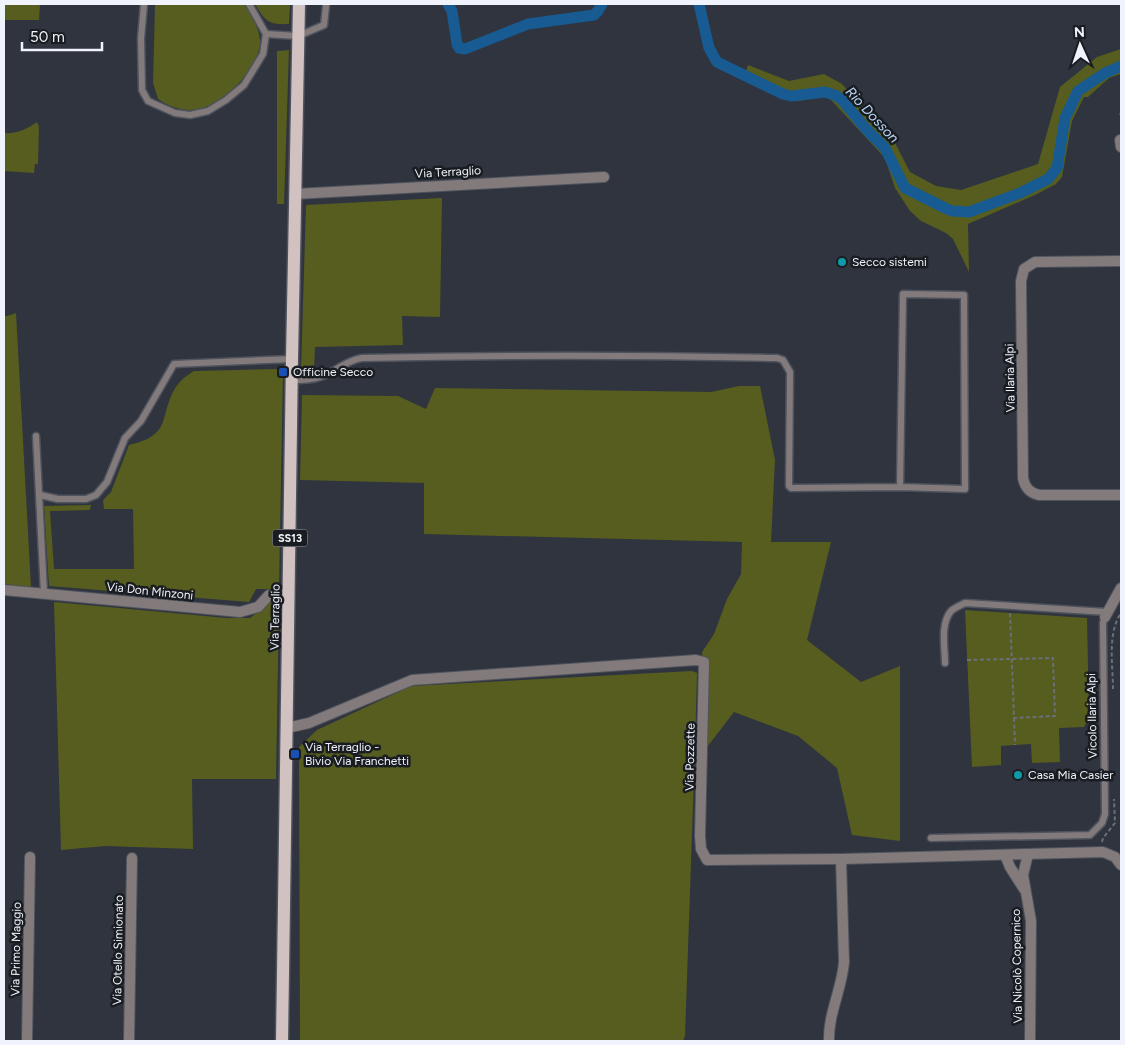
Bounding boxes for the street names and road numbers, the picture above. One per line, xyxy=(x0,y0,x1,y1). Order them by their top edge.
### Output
street label: Via Terraglio xyxy=(415,163,482,181)
street label: Via Ilaria Alpi xyxy=(1002,344,1018,412)
road number: SS13 xyxy=(272,530,308,546)
street label: Via Don Minzoni xyxy=(106,579,194,603)
street label: Via Terraglio xyxy=(267,584,283,650)
street label: Vicolo Ilaria Alpi xyxy=(1084,673,1100,759)
street label: Via Pozzette xyxy=(682,722,698,791)
street label: Via Otello Simionato xyxy=(110,895,126,1005)
street label: Via Primo Maggio xyxy=(8,902,24,996)
street label: Via Nicolò Copernico xyxy=(1009,909,1025,1023)

